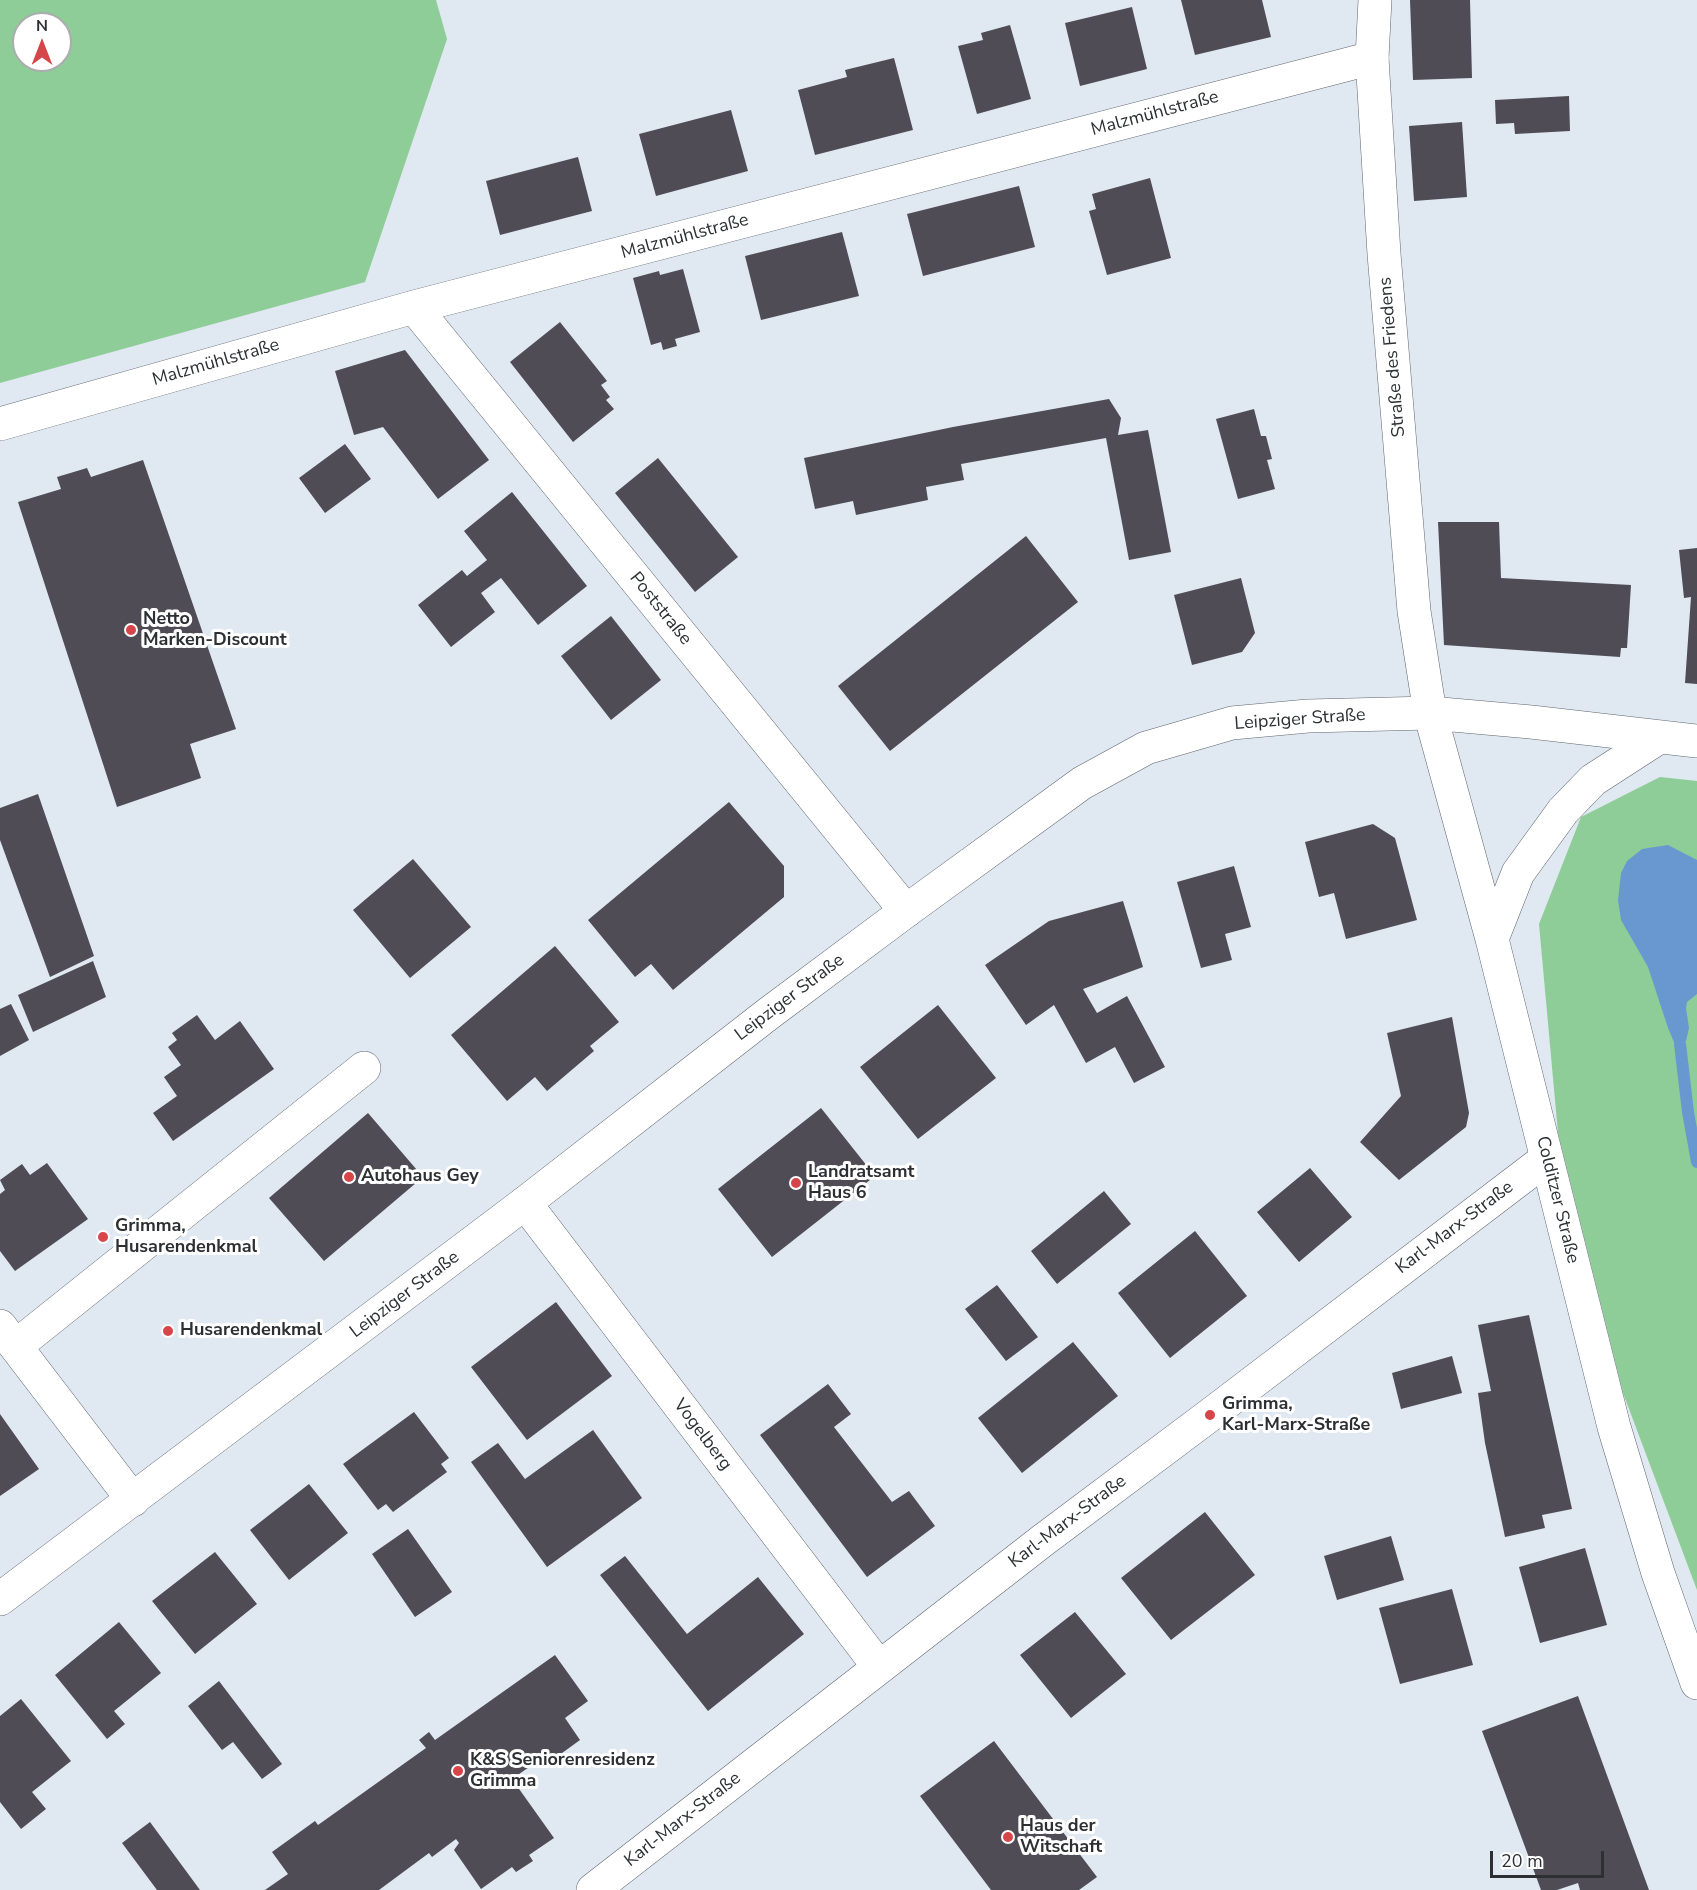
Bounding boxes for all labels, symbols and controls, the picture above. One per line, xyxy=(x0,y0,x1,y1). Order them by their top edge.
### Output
north arrow xyxy=(12,12,72,72)
text: N xyxy=(36,15,48,37)
street label: Malzmühlstraße xyxy=(1089,87,1221,141)
street label: Malzmühlstraße xyxy=(619,210,751,264)
street label: Straße des Friedens xyxy=(1375,276,1411,438)
street label: Malzmühlstraße xyxy=(150,335,282,391)
street label: Poststraße xyxy=(624,568,696,650)
place label: Netto Marken-Discount xyxy=(143,609,287,652)
marker: Netto Marken-Discount xyxy=(124,623,138,637)
street label: Leipziger Straße xyxy=(1234,705,1366,735)
street label: Leipziger Straße xyxy=(731,950,849,1046)
street label: Colditzer Straße xyxy=(1531,1134,1583,1266)
place label: Landratsamt Haus 6 xyxy=(808,1162,914,1204)
place label: Autohaus Gey xyxy=(361,1166,479,1188)
marker: Autohaus Gey xyxy=(342,1170,356,1184)
marker: Landratsamt Haus 6 xyxy=(789,1176,803,1190)
street label: Karl-Marx-Straße xyxy=(1392,1177,1518,1279)
place label: Grimma, Husarendenkmal xyxy=(115,1216,257,1258)
marker: Grimma, Husarendenkmal xyxy=(96,1230,110,1244)
street label: Leipziger Straße xyxy=(346,1247,464,1343)
place label: Husarendenkmal xyxy=(180,1320,322,1342)
marker: Husarendenkmal xyxy=(161,1324,175,1338)
place label: Grimma, Karl-Marx-Straße xyxy=(1222,1394,1370,1436)
street label: Vogelberg xyxy=(668,1395,736,1475)
marker: Grimma, Karl-Marx-Straße xyxy=(1203,1408,1217,1422)
street label: Karl-Marx-Straße xyxy=(1005,1471,1131,1573)
place label: K&S Seniorenresidenz Grimma xyxy=(470,1750,655,1792)
marker: K&S Seniorenresidenz Grimma xyxy=(451,1764,465,1778)
street label: Karl-Marx-Straße xyxy=(621,1768,745,1872)
place label: Haus der Witschaft xyxy=(1020,1816,1102,1858)
marker: Haus der Witschaft xyxy=(1001,1830,1015,1844)
scale bar xyxy=(1493,1839,1607,1877)
text: 20 m xyxy=(1501,1849,1543,1873)

